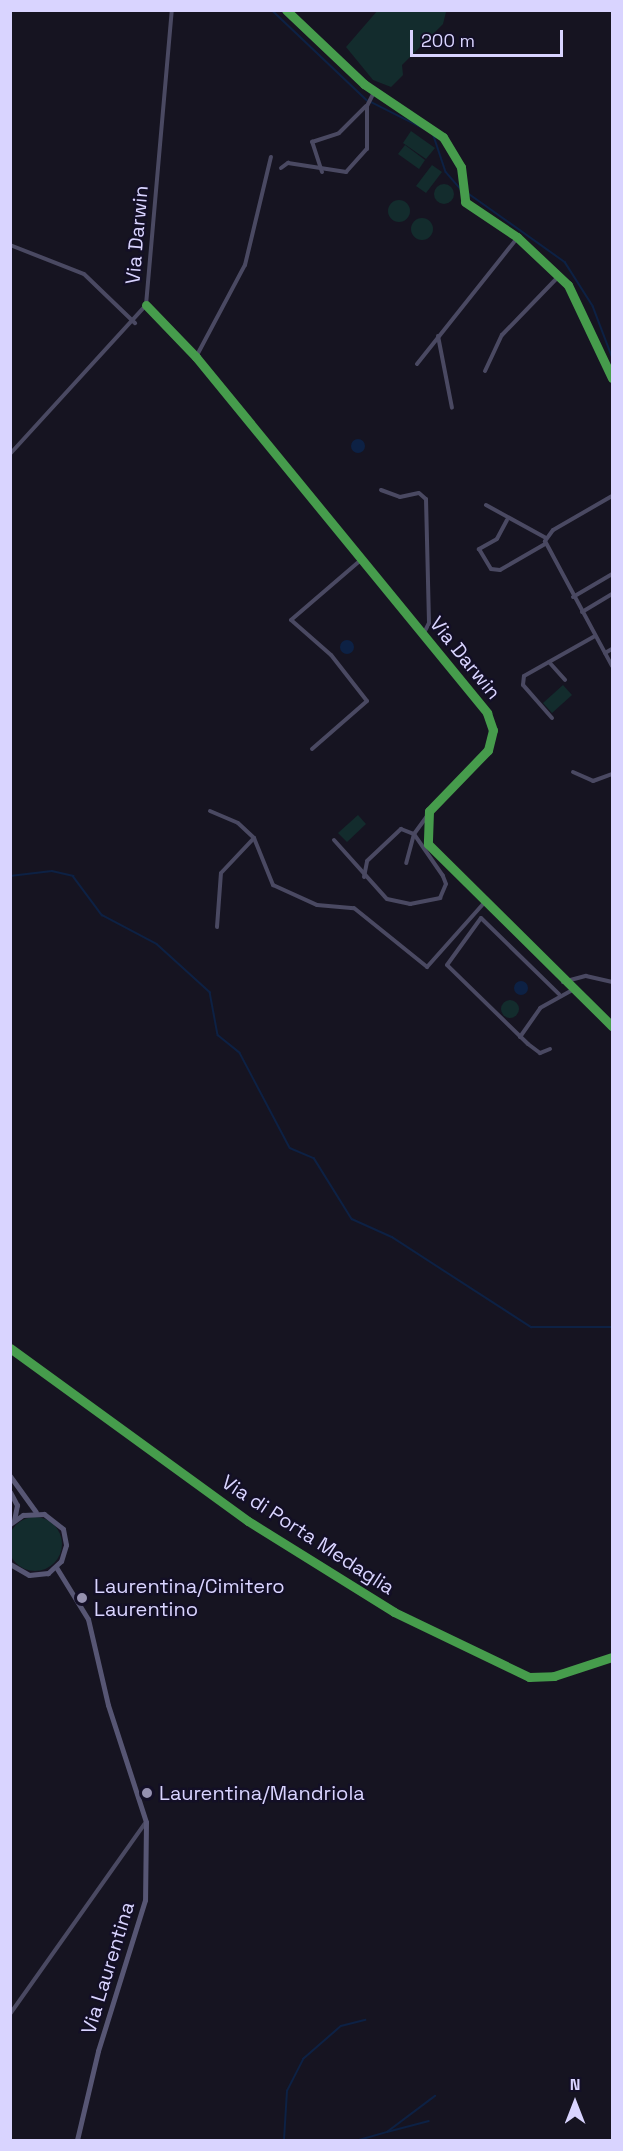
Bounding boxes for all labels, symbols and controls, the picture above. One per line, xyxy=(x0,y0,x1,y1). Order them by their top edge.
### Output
scale bar xyxy=(413,18,566,56)
text: 200 m xyxy=(421,29,475,52)
street label: Via Darwin xyxy=(121,184,153,286)
street label: Via Darwin xyxy=(424,612,506,704)
street label: Via di Porta Medaglia xyxy=(217,1470,399,1600)
place label: Laurentina/Cimitero Laurentino xyxy=(94,1574,285,1621)
marker: Laurentina/Cimitero Laurentino xyxy=(75,1591,89,1605)
place label: Laurentina/Mandriola xyxy=(159,1781,365,1805)
marker: Laurentina/Mandriola xyxy=(140,1786,154,1800)
street label: Via Laurentina xyxy=(76,1899,140,2037)
north arrow xyxy=(545,2073,605,2133)
text: N xyxy=(570,2074,580,2095)

